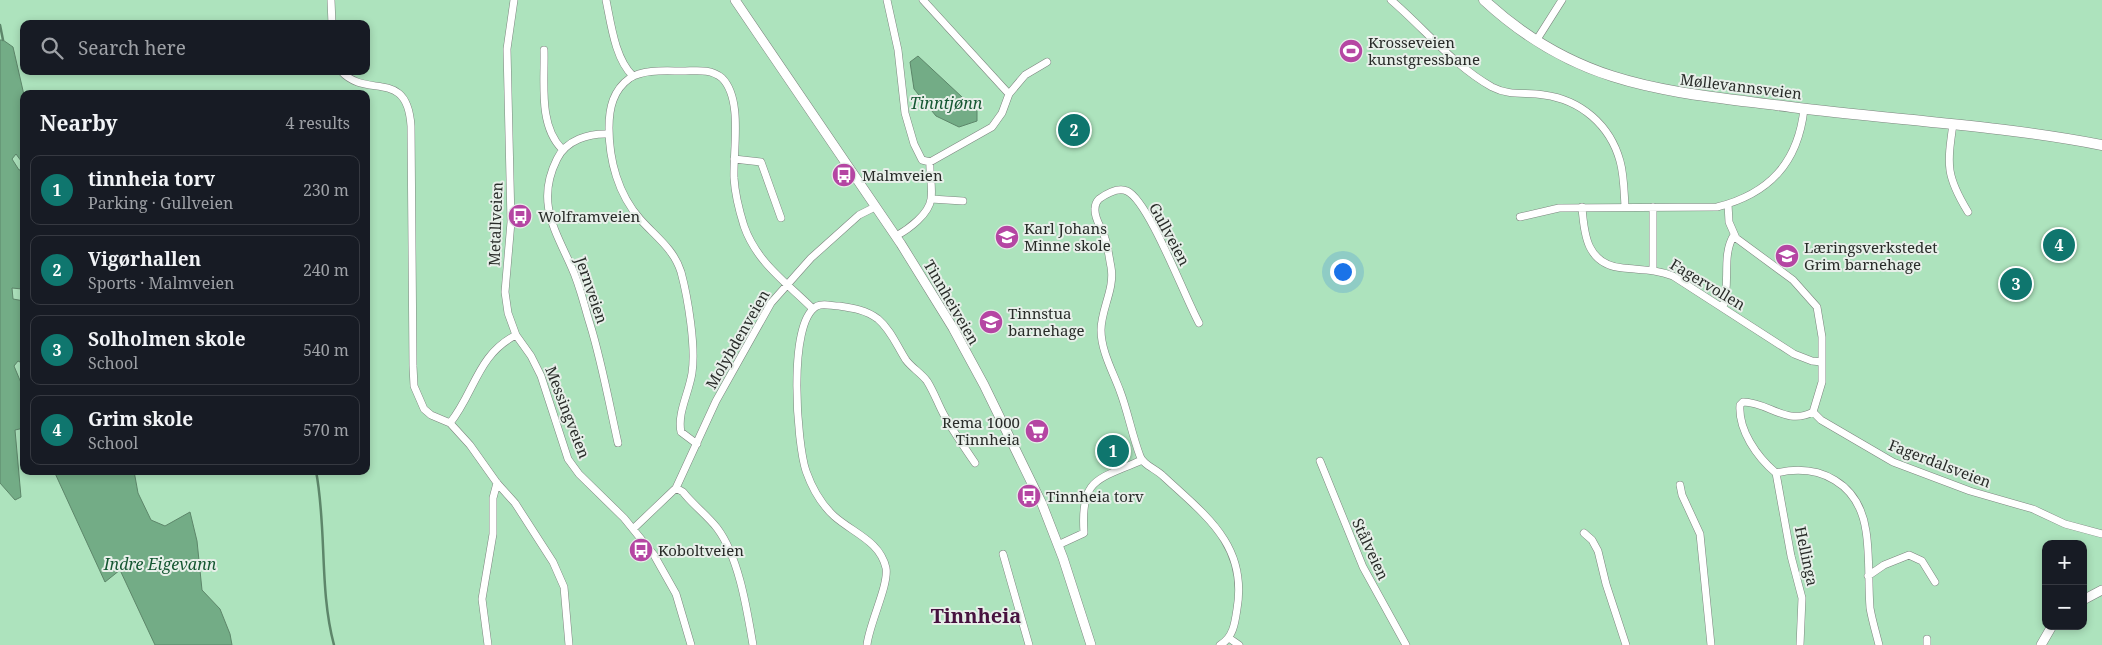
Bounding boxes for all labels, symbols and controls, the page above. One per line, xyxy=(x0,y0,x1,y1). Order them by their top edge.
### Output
search box xyxy=(20,20,370,75)
place label: Krosseveien kunstgressbane xyxy=(1368,32,1480,69)
icon: search xyxy=(38,34,66,62)
text: Search here xyxy=(78,35,186,61)
sports icon: Krosseveien kunstgressbane xyxy=(1338,38,1364,64)
street label: Møllevannsveien xyxy=(1679,69,1803,103)
water label: Tinntjønn xyxy=(910,92,983,114)
text: Nearby xyxy=(40,109,118,137)
pin: 2 xyxy=(1058,111,1090,149)
text: 4 results xyxy=(286,112,350,134)
bus stop icon: Malmveien xyxy=(831,162,857,188)
place label: Malmveien xyxy=(862,165,943,185)
text: tinnheia torv xyxy=(88,166,215,192)
text: 1 xyxy=(52,179,62,201)
text: 230 m xyxy=(303,179,349,201)
street label: Metallveien xyxy=(484,181,506,266)
text: Parking · Gullveien xyxy=(88,192,233,214)
street label: Gullveien xyxy=(1145,199,1195,269)
bus stop icon: Wolframveien xyxy=(507,203,533,229)
place label: Wolframveien xyxy=(538,206,641,226)
place label: Karl Johans Minne skole xyxy=(1024,218,1111,255)
school or university icon: Karl Johans Minne skole xyxy=(994,224,1020,250)
pin: 4 xyxy=(2043,226,2075,264)
place label: Læringsverkstedet Grim barnehage xyxy=(1804,237,1937,274)
school or university icon: Læringsverkstedet Grim barnehage xyxy=(1774,243,1800,269)
text: Vigørhallen xyxy=(88,246,201,272)
street label: Jernveien xyxy=(571,253,613,326)
street label: Fagervollen xyxy=(1667,254,1750,314)
street label: Tinnheiveien xyxy=(920,256,985,348)
text: 2 xyxy=(52,259,62,281)
text: 240 m xyxy=(303,259,349,281)
your location xyxy=(1330,259,1356,285)
pin: 3 xyxy=(2000,265,2032,303)
text: Sports · Malmveien xyxy=(88,272,234,294)
street label: Molybdenveien xyxy=(701,286,774,392)
place label: Tinnstua barnehage xyxy=(1008,303,1085,340)
school or university icon: Tinnstua barnehage xyxy=(978,309,1004,335)
text: Solholmen skole xyxy=(88,326,246,352)
text: 3 xyxy=(52,339,62,361)
text: 540 m xyxy=(303,339,349,361)
text: School xyxy=(88,352,138,374)
street label: Messingveien xyxy=(541,363,595,461)
text: Grim skole xyxy=(88,406,193,432)
place label: Rema 1000 Tinnheia xyxy=(942,412,1020,449)
supermarket icon: Rema 1000 Tinnheia xyxy=(1024,418,1050,444)
text: 4 xyxy=(52,419,62,441)
text: 570 m xyxy=(303,419,349,441)
text: School xyxy=(88,432,138,454)
pin: 1 xyxy=(1097,432,1129,470)
street label: Fagerdalsveien xyxy=(1886,434,1994,492)
bus stop icon: Tinnheia torv xyxy=(1016,483,1042,509)
place label: Tinnheia torv xyxy=(1046,486,1144,506)
street label: Stålveien xyxy=(1348,515,1394,583)
street label: Hellinga xyxy=(1791,524,1823,588)
bus stop icon: Koboltveien xyxy=(628,537,654,563)
place label: Koboltveien xyxy=(658,540,744,560)
map controls xyxy=(2042,540,2087,630)
button: + xyxy=(2042,540,2087,585)
water label: Indre Eigevann xyxy=(103,553,217,575)
button: − xyxy=(2042,585,2087,630)
district label: Tinnheia xyxy=(931,602,1021,629)

